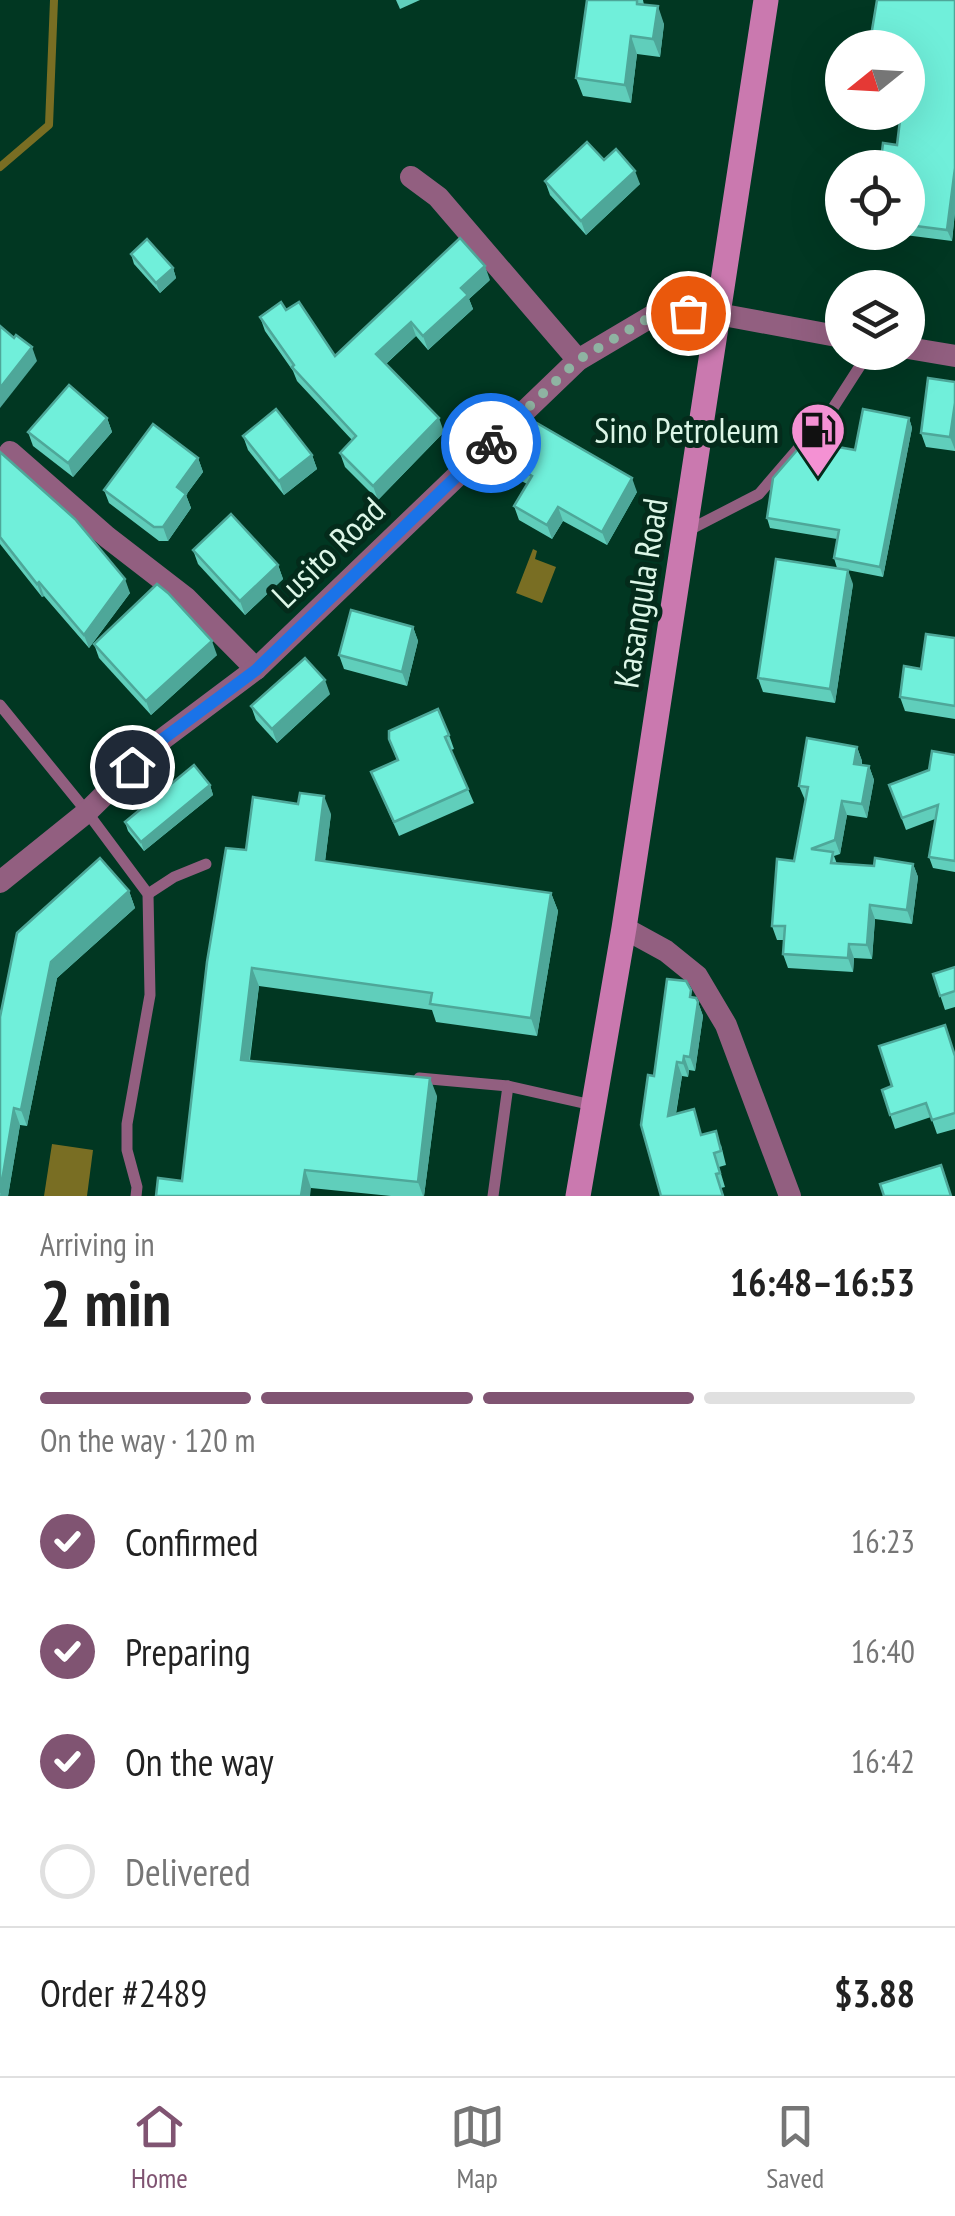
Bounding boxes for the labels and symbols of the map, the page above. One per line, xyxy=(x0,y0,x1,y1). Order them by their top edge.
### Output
north arrow xyxy=(825,30,925,130)
pin xyxy=(646,271,731,356)
courier xyxy=(441,393,541,493)
fuel station icon: Sino Petroleum xyxy=(788,400,848,479)
place label: Sino Petroleum xyxy=(594,407,779,453)
street label: Lusito Road xyxy=(262,487,394,617)
street label: Kasangula Road xyxy=(602,495,678,691)
pin xyxy=(90,725,175,810)

